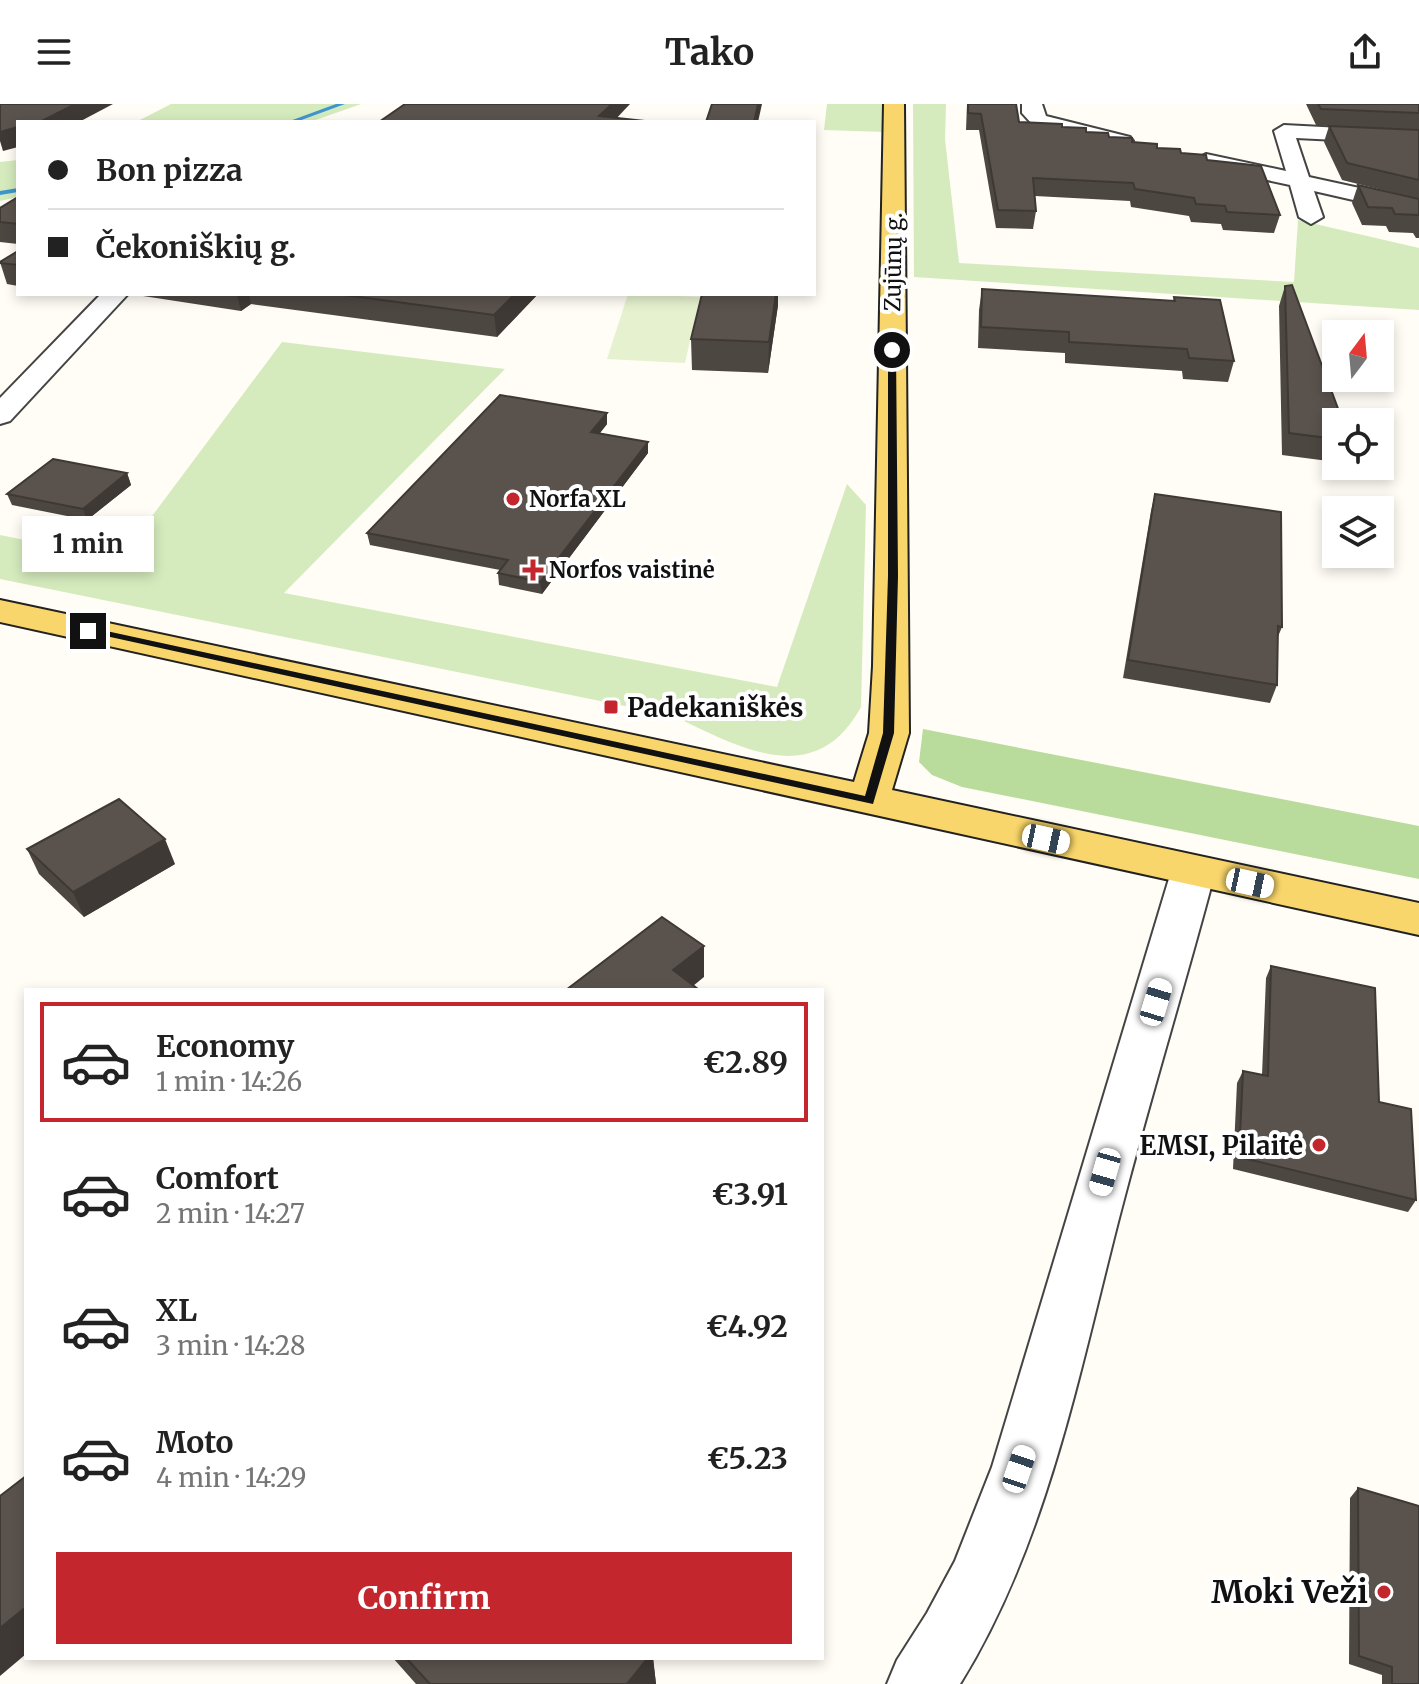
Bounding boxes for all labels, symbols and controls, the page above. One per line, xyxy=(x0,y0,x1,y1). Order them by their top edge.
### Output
icon: menu xyxy=(32,30,76,74)
text: Tako xyxy=(665,30,754,75)
icon: share xyxy=(1343,30,1387,74)
text: Bon pizza xyxy=(96,151,243,189)
street label: Zujūnų g. xyxy=(878,212,908,312)
text: Čekoniškių g. xyxy=(96,228,296,266)
north arrow xyxy=(1322,320,1394,392)
map controls xyxy=(1322,320,1394,568)
route start xyxy=(874,332,910,368)
button: locate xyxy=(1322,408,1394,480)
place label: Norfa XL xyxy=(529,485,626,513)
marker: Norfa XL xyxy=(504,490,522,508)
button: layers xyxy=(1322,496,1394,568)
callout: 1 min xyxy=(22,515,154,571)
text: 1 min xyxy=(53,527,123,560)
place label: Norfos vaistinė xyxy=(549,556,715,584)
marker: Norfos vaistinė xyxy=(524,561,542,579)
route end xyxy=(70,613,106,649)
place label: Padekaniškės xyxy=(627,691,803,724)
marker: Padekaniškės xyxy=(602,698,620,716)
car xyxy=(1020,822,1072,856)
car xyxy=(1224,866,1276,900)
car xyxy=(1138,976,1174,1028)
icon: car xyxy=(60,1026,132,1098)
text: Economy xyxy=(156,1027,294,1065)
text: €2.89 xyxy=(703,1043,788,1081)
text: 1 min · 14:26 xyxy=(156,1065,302,1098)
place label: EMSI, Pilaitė xyxy=(1139,1129,1303,1162)
marker: EMSI, Pilaitė xyxy=(1310,1136,1328,1154)
car xyxy=(1087,1146,1123,1198)
icon: car xyxy=(60,1158,132,1230)
text: Comfort xyxy=(156,1159,279,1197)
text: €3.91 xyxy=(712,1175,788,1213)
text: 2 min · 14:27 xyxy=(156,1197,305,1230)
icon: car xyxy=(60,1290,132,1362)
text: XL xyxy=(156,1291,197,1329)
text: €4.92 xyxy=(706,1307,788,1345)
text: 3 min · 14:28 xyxy=(156,1329,305,1362)
icon: car xyxy=(60,1422,132,1494)
text: Moto xyxy=(156,1423,234,1461)
text: €5.23 xyxy=(707,1439,788,1477)
car xyxy=(1000,1442,1038,1496)
text: 4 min · 14:29 xyxy=(156,1461,306,1494)
button: Confirm xyxy=(56,1552,792,1644)
place label: Moki Veži xyxy=(1211,1572,1368,1612)
marker: Moki Veži xyxy=(1375,1583,1393,1601)

